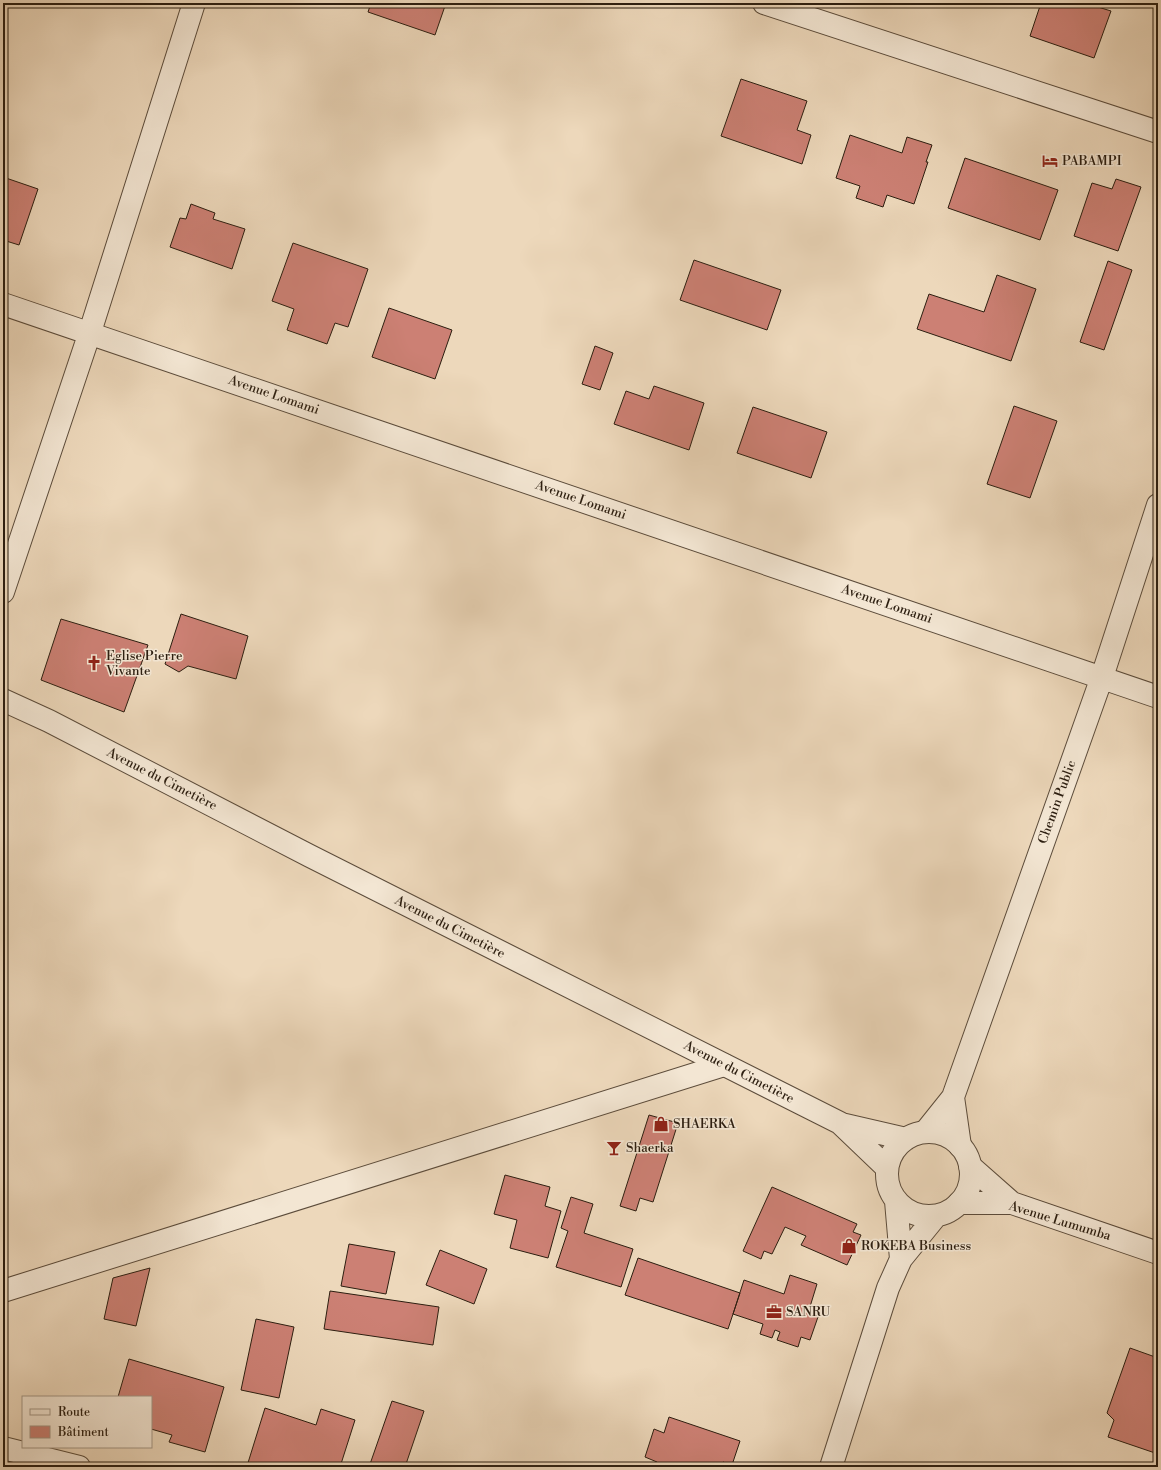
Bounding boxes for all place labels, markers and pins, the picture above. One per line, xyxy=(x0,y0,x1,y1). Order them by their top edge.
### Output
hotel icon: PABAMPI xyxy=(1041,152,1059,170)
place label: PABAMPI xyxy=(1062,153,1122,169)
place label: Eglise Pierre Vivante xyxy=(105,648,183,679)
church icon: Eglise Pierre Vivante xyxy=(85,654,103,672)
shop icon: SHAERKA xyxy=(652,1115,670,1133)
place label: SHAERKA xyxy=(673,1116,737,1132)
bar icon: Shaerka xyxy=(605,1139,623,1157)
place label: Shaerka xyxy=(626,1140,674,1156)
shop icon: ROKEBA Business xyxy=(840,1237,858,1255)
place label: ROKEBA Business xyxy=(861,1238,971,1254)
office icon: SANRU xyxy=(765,1303,783,1321)
place label: SANRU xyxy=(786,1304,831,1320)

